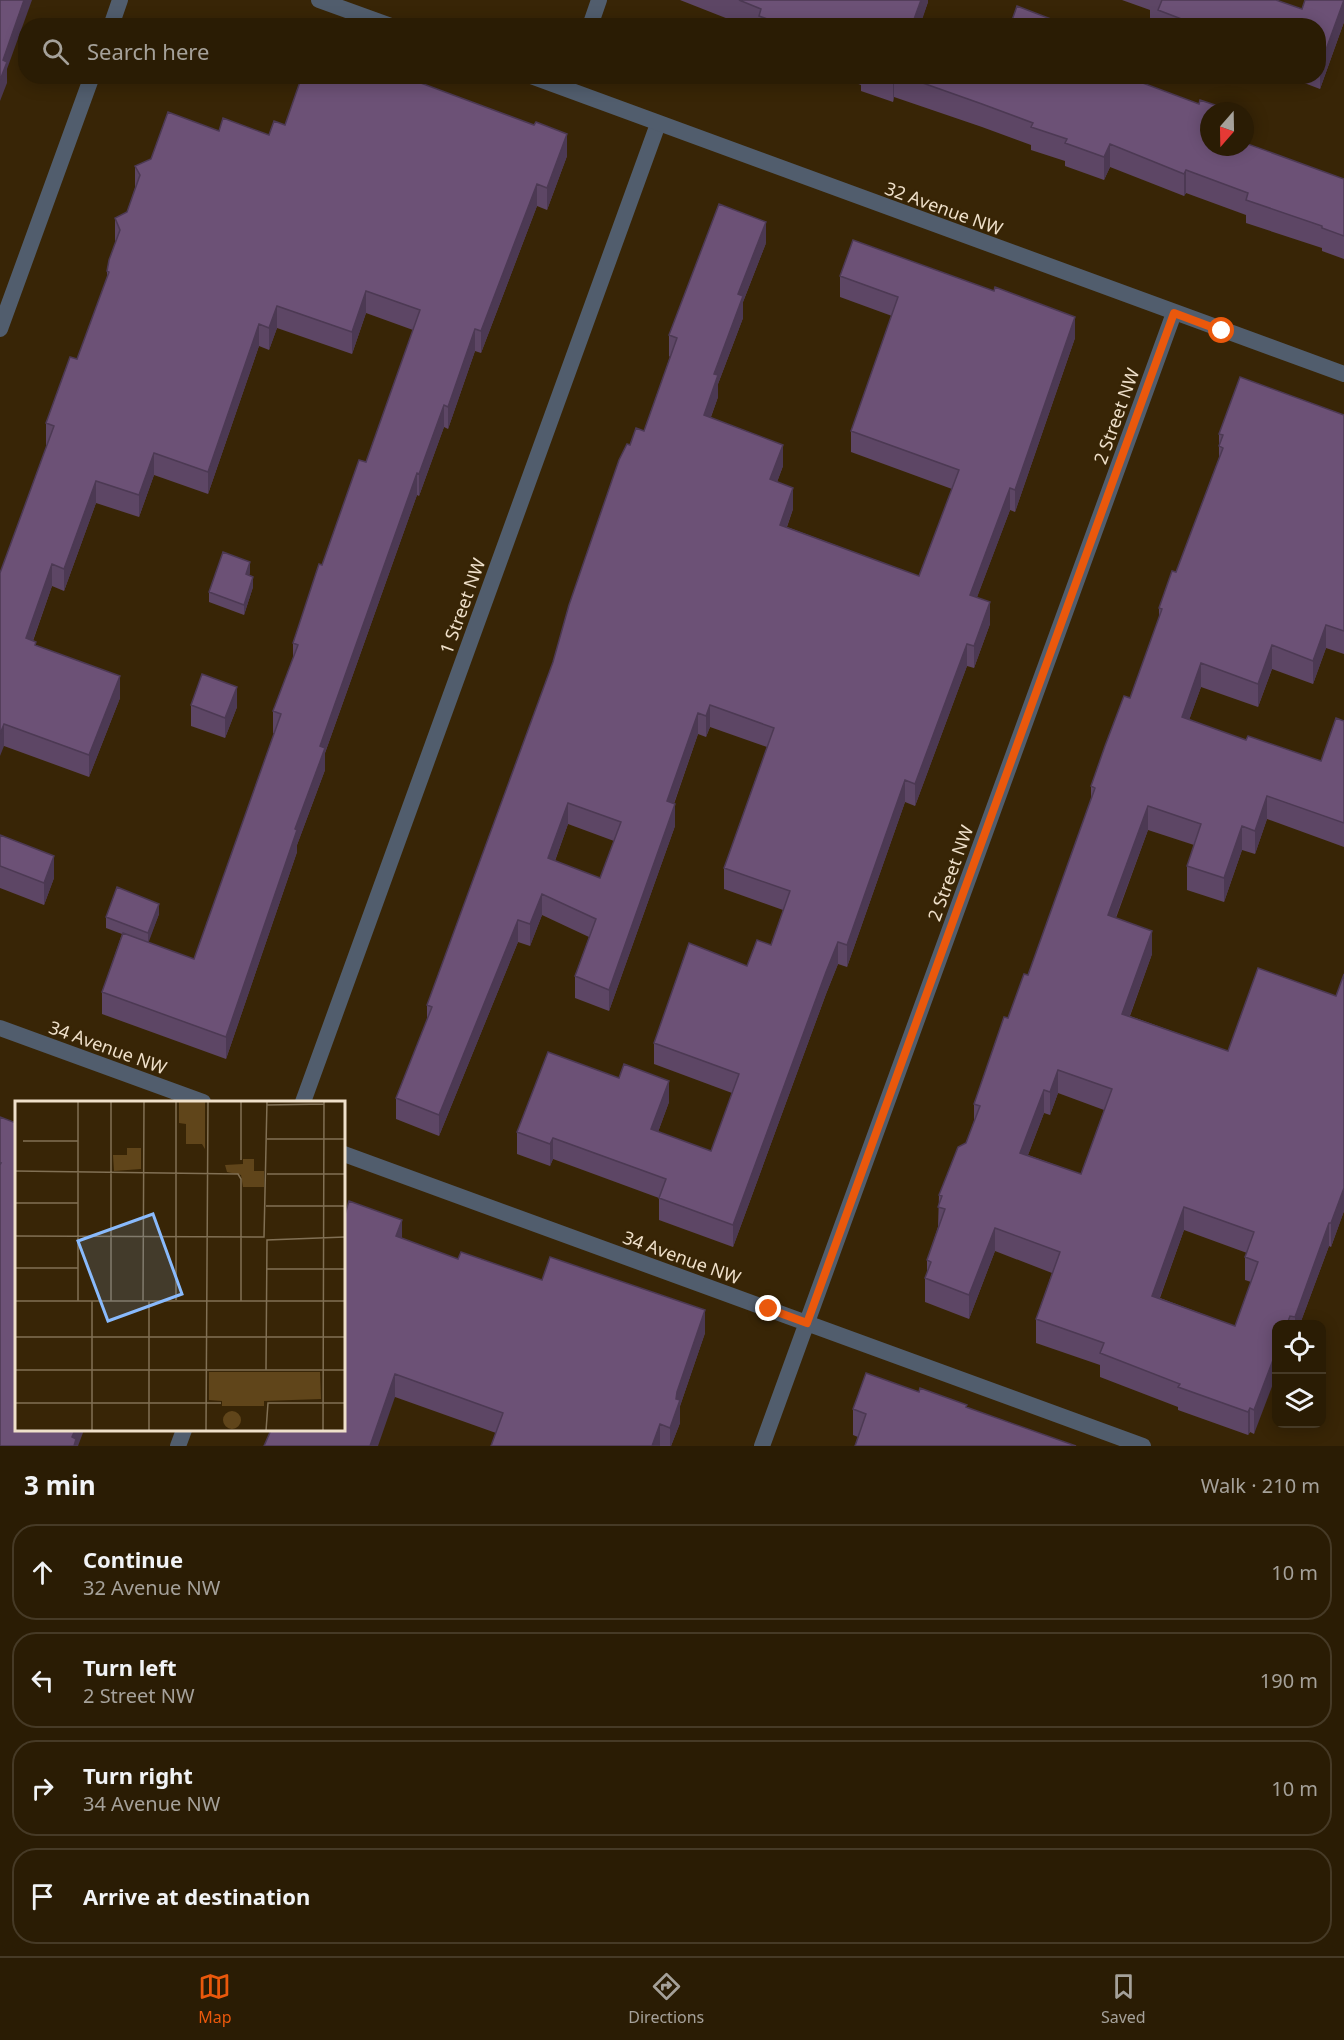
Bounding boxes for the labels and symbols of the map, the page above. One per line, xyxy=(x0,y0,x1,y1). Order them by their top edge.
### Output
north arrow xyxy=(1200,102,1254,156)
street label: 32 Avenue NW xyxy=(882,176,1006,240)
route start xyxy=(1208,317,1234,343)
street label: 2 Street NW xyxy=(1088,365,1145,467)
street label: 1 Street NW xyxy=(434,555,491,657)
street label: 2 Street NW xyxy=(922,822,979,924)
street label: 34 Avenue NW xyxy=(46,1015,170,1079)
inset map xyxy=(15,1101,345,1431)
street label: 34 Avenue NW xyxy=(620,1225,744,1289)
route end xyxy=(755,1295,781,1321)

